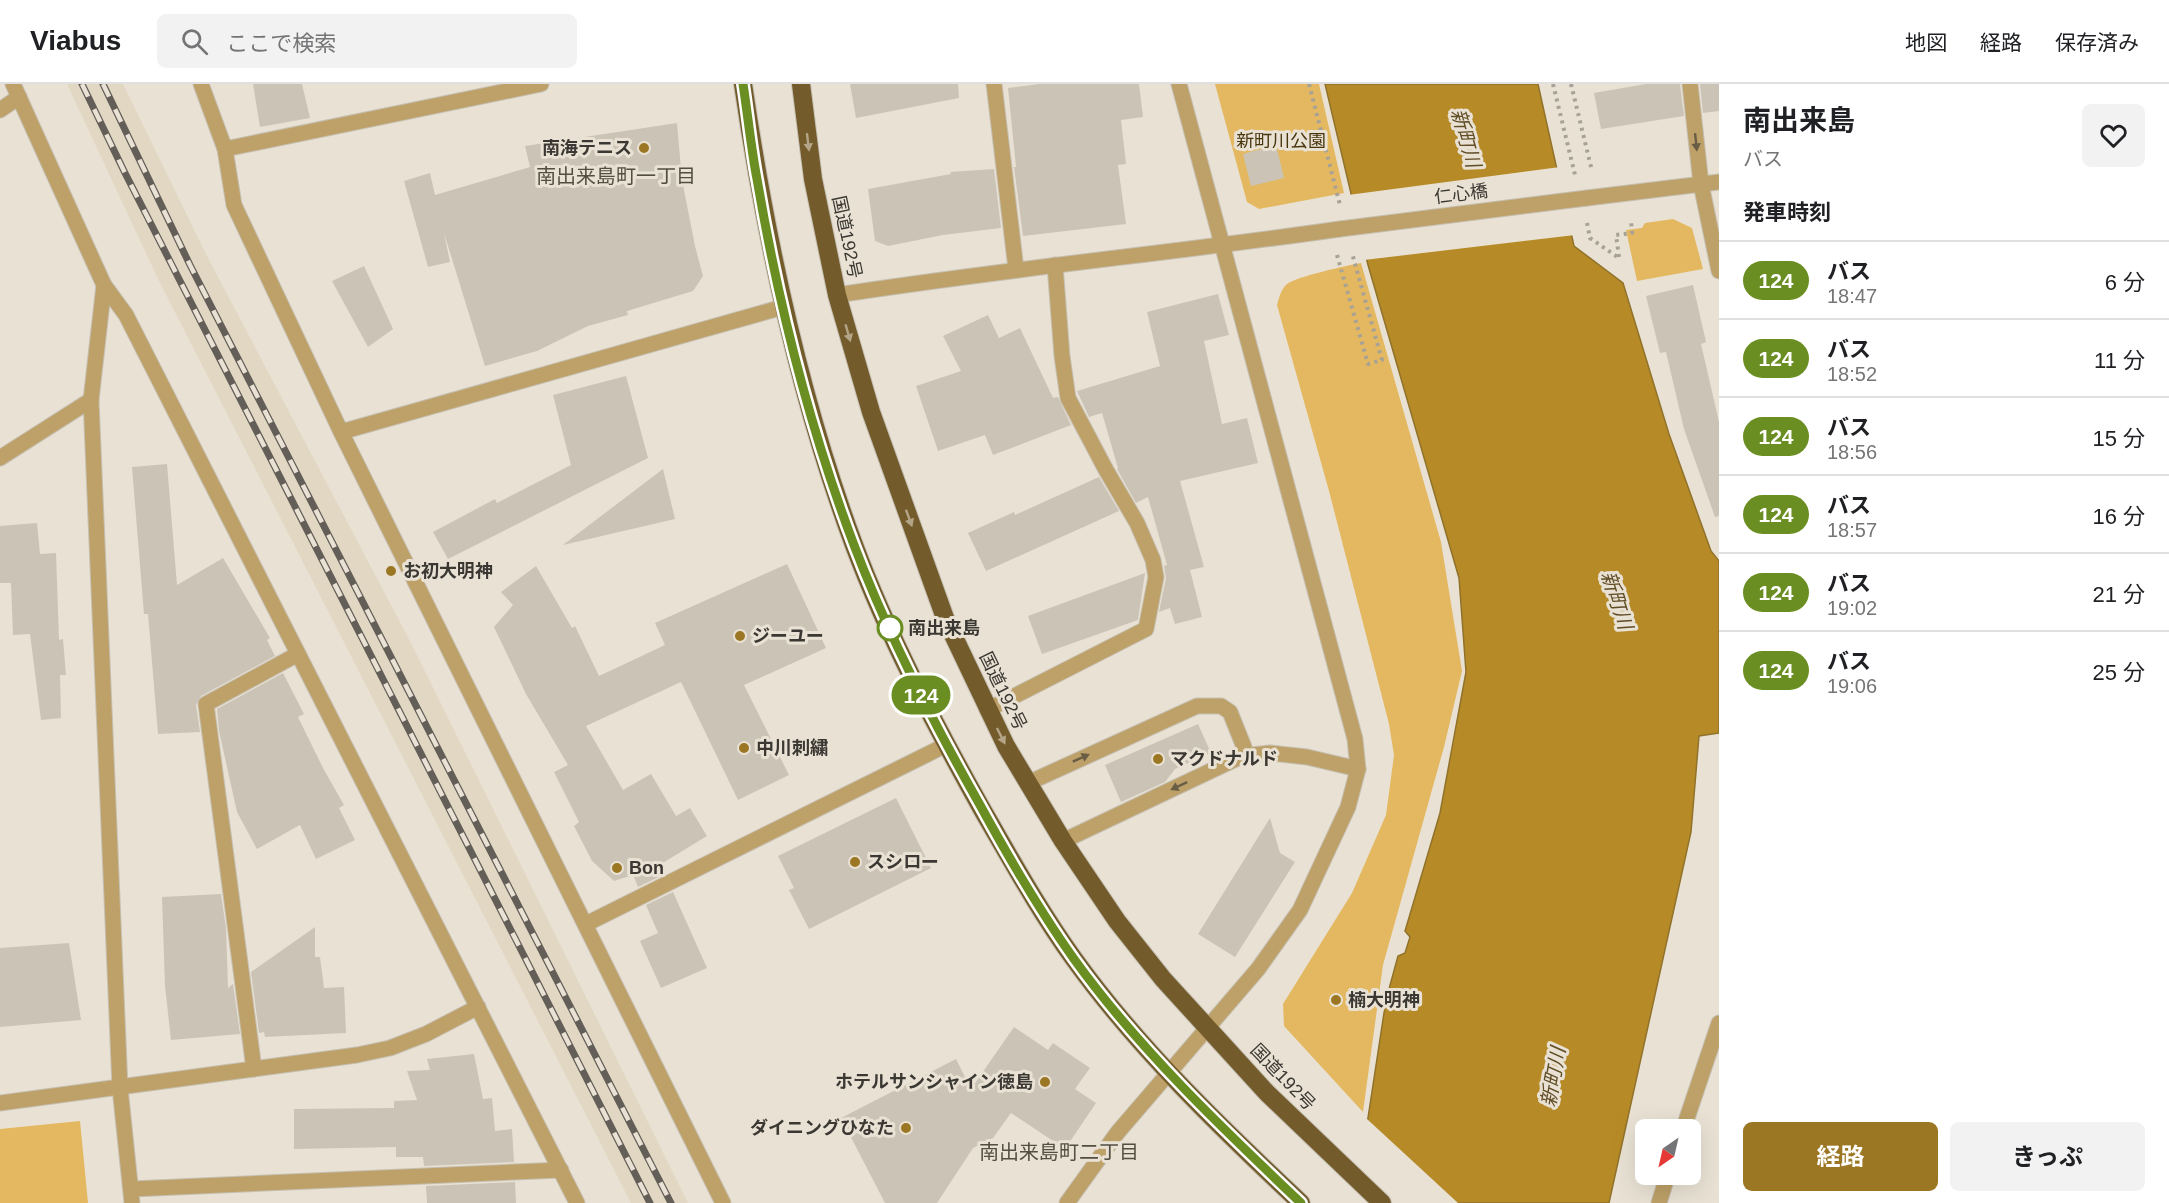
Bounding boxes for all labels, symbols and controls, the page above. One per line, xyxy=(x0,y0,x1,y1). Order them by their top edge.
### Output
search box xyxy=(157,14,577,68)
text: Viabus xyxy=(30,25,121,56)
icon: search xyxy=(178,25,211,58)
text: ここで検索 xyxy=(226,31,336,56)
text: 地図 xyxy=(1905,31,1947,54)
text: 経路 xyxy=(1980,31,2022,54)
text: 保存済み xyxy=(2055,31,2139,54)
button: heart xyxy=(2082,104,2145,167)
text: 南出来島 xyxy=(1743,105,1855,136)
water label: 新町川 xyxy=(1447,106,1485,172)
park label: 新町川公園 xyxy=(1236,131,1326,151)
one-way arrow xyxy=(804,133,813,152)
one-way arrow xyxy=(1691,133,1701,152)
place label: 南海テニス xyxy=(542,138,632,158)
marker: 南海テニス xyxy=(637,141,651,155)
text: バス xyxy=(1743,148,1783,170)
district label: 南出来島町一丁目 xyxy=(536,165,696,187)
street label: 仁心橋 xyxy=(1433,181,1489,207)
street label: 国道192号 xyxy=(828,194,866,280)
text: 発車時刻 xyxy=(1743,200,1831,225)
text: バス xyxy=(1827,259,1871,284)
text: 124 xyxy=(1758,269,1794,292)
text: 6 分 xyxy=(2105,270,2145,295)
text: 18:47 xyxy=(1827,285,1877,307)
one-way arrow xyxy=(844,324,853,342)
text: バス xyxy=(1827,337,1871,362)
text: 124 xyxy=(1758,347,1794,370)
text: 11 分 xyxy=(2094,348,2145,373)
text: 18:52 xyxy=(1827,363,1877,385)
text: バス xyxy=(1827,415,1871,440)
text: 124 xyxy=(1758,425,1794,448)
text: 15 分 xyxy=(2092,426,2145,451)
text: 18:56 xyxy=(1827,441,1877,463)
text: バス xyxy=(1827,493,1871,518)
text: 124 xyxy=(1758,503,1794,526)
text: 16 分 xyxy=(2092,504,2145,529)
one-way arrow xyxy=(905,509,915,527)
text: 18:57 xyxy=(1827,519,1877,541)
place label: お初大明神 xyxy=(403,561,493,581)
marker: お初大明神 xyxy=(384,564,398,578)
water label: 新町川 xyxy=(1597,568,1637,634)
text: バス xyxy=(1827,571,1871,596)
text: 124 xyxy=(1758,581,1794,604)
text: 21 分 xyxy=(2092,582,2145,607)
text: 19:02 xyxy=(1827,597,1877,619)
marker: 南出来島 xyxy=(877,615,903,641)
place label: 南出来島 xyxy=(908,618,980,638)
place label: ジーユー xyxy=(752,626,824,646)
marker: ジーユー xyxy=(733,629,747,643)
street label: 国道192号 xyxy=(976,649,1030,733)
text: バス xyxy=(1827,649,1871,674)
text: 124 xyxy=(1758,659,1794,682)
text: 25 分 xyxy=(2092,660,2145,685)
text: 19:06 xyxy=(1827,675,1877,697)
line badge: 124 xyxy=(886,676,956,714)
text: 124 xyxy=(903,684,939,707)
one-way arrow xyxy=(996,728,1006,745)
place label: 中川刺繍 xyxy=(756,738,828,758)
marker: 中川刺繍 xyxy=(737,741,751,755)
place label: マクドナルド xyxy=(1170,749,1278,769)
marker: マクドナルド xyxy=(1151,752,1165,766)
one-way arrow xyxy=(1073,754,1090,763)
one-way arrow xyxy=(1170,782,1187,791)
place label: スシロー xyxy=(867,852,939,872)
marker: スシロー xyxy=(848,855,862,869)
place label: Bon xyxy=(629,858,664,878)
marker: Bon xyxy=(610,861,624,875)
place label: 楠大明神 xyxy=(1348,990,1420,1010)
marker: 楠大明神 xyxy=(1329,993,1343,1007)
street label: 国道192号 xyxy=(1247,1040,1319,1114)
water label: 新町川 xyxy=(1537,1044,1569,1108)
place label: ホテルサンシャイン徳島 xyxy=(835,1072,1033,1092)
marker: ホテルサンシャイン徳島 xyxy=(1038,1075,1052,1089)
place label: ダイニングひなた xyxy=(750,1118,894,1138)
north arrow xyxy=(1635,1119,1701,1185)
map controls xyxy=(1635,1119,1701,1185)
marker: ダイニングひなた xyxy=(899,1121,913,1135)
button: 経路 xyxy=(1743,1122,1938,1191)
button: きっぷ xyxy=(1950,1122,2145,1191)
district label: 南出来島町二丁目 xyxy=(979,1141,1139,1163)

